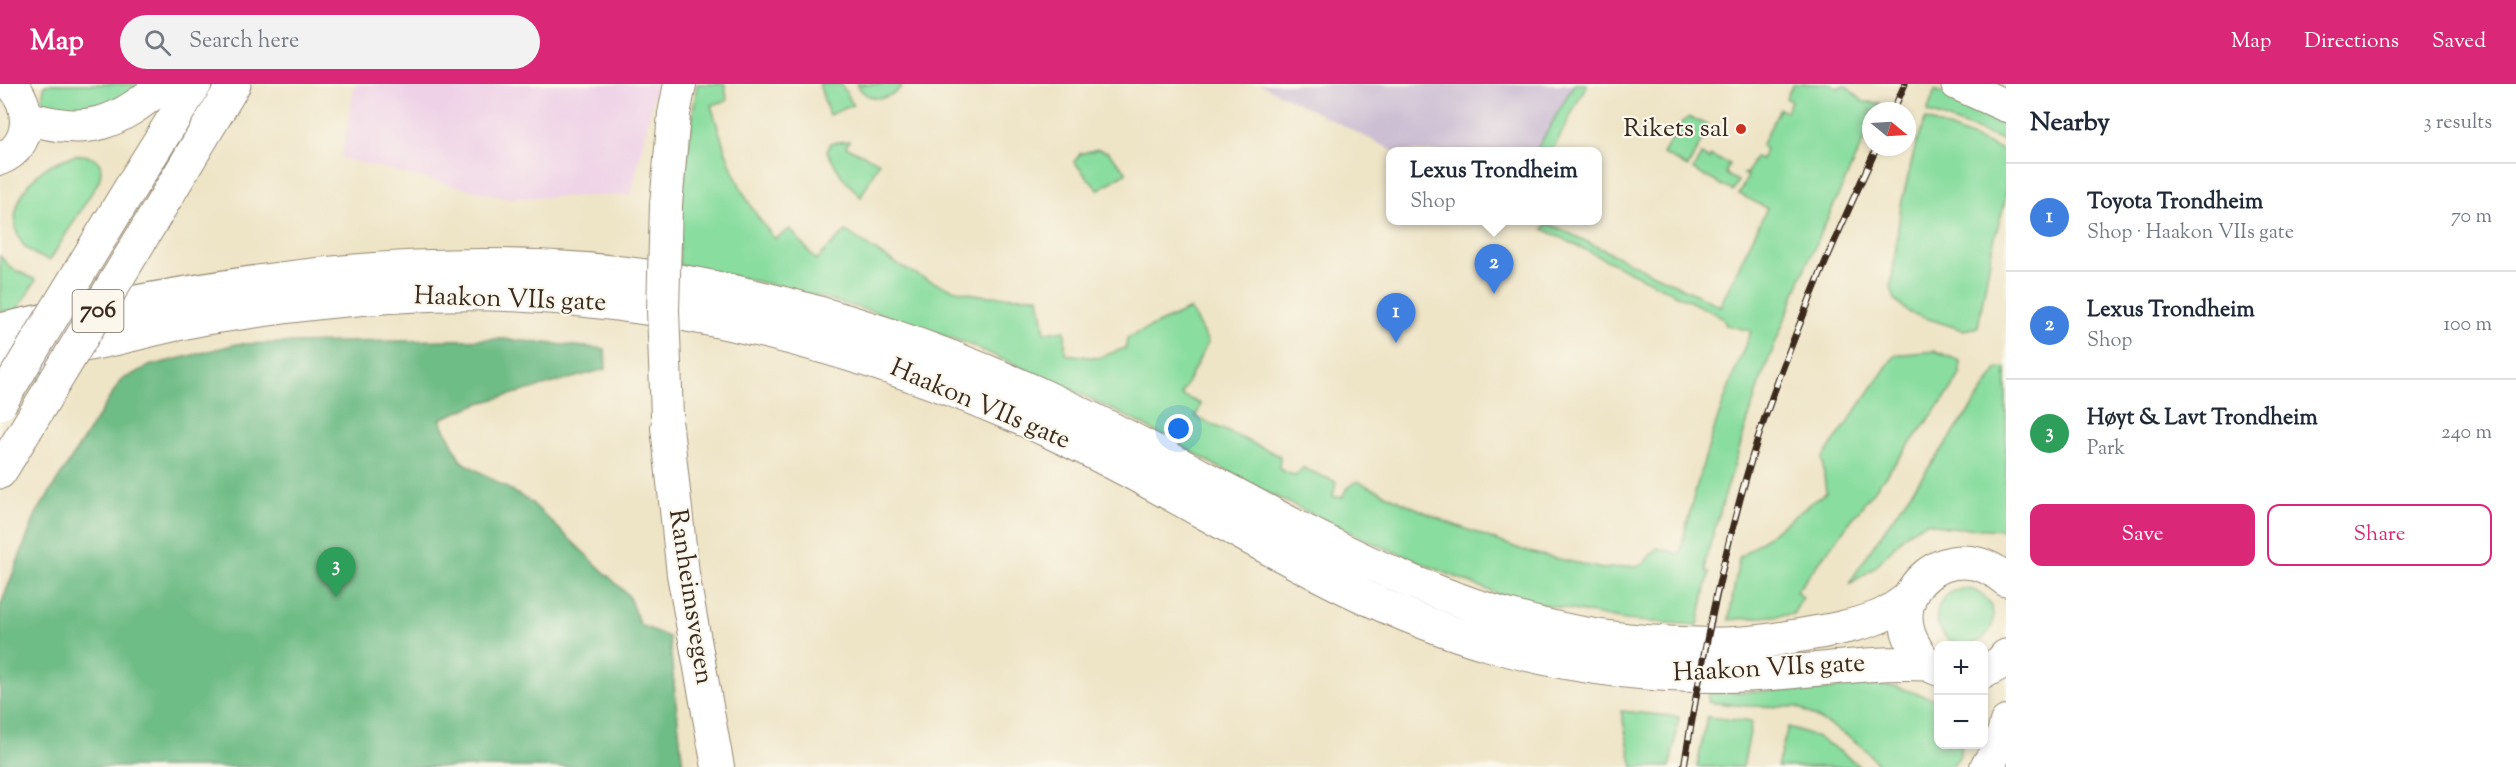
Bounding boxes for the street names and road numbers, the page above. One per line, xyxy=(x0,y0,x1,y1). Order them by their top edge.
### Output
street label: Haakon VIIs gate xyxy=(413,278,607,322)
road number: 706 xyxy=(72,290,124,332)
street label: Haakon VIIs gate xyxy=(884,350,1076,460)
street label: Ranheimsvegen xyxy=(658,507,722,687)
street label: Haakon VIIs gate xyxy=(1672,645,1866,693)

